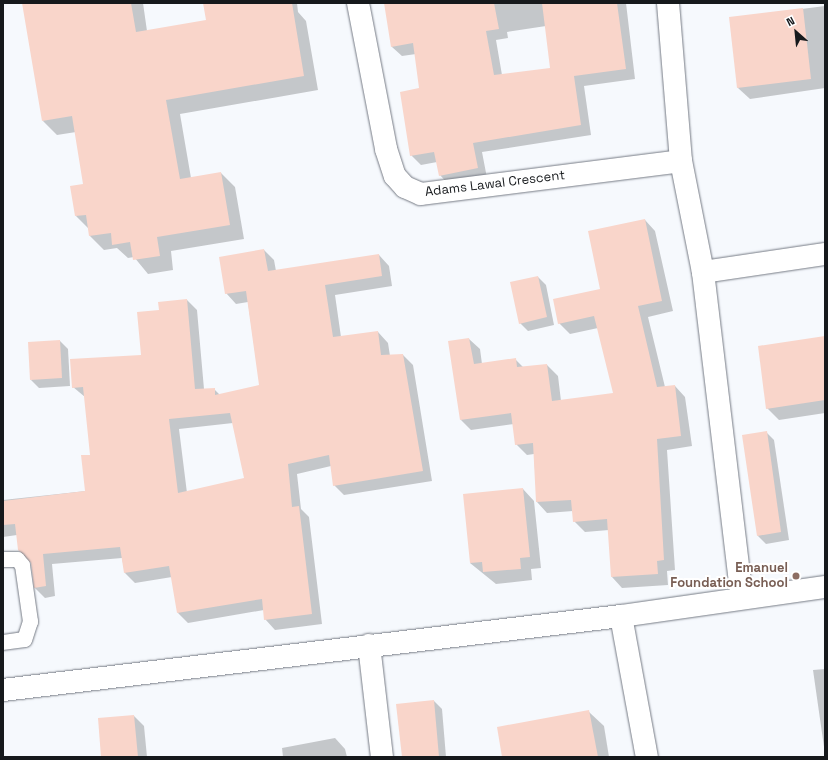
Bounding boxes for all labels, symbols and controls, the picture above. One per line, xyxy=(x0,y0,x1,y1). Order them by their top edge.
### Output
north arrow xyxy=(776,12,816,52)
text: N xyxy=(784,13,797,29)
street label: Adams Lawal Crescent xyxy=(424,168,566,200)
place label: Emanuel Foundation School xyxy=(670,561,788,592)
marker: Emanuel Foundation School xyxy=(791,571,801,581)

